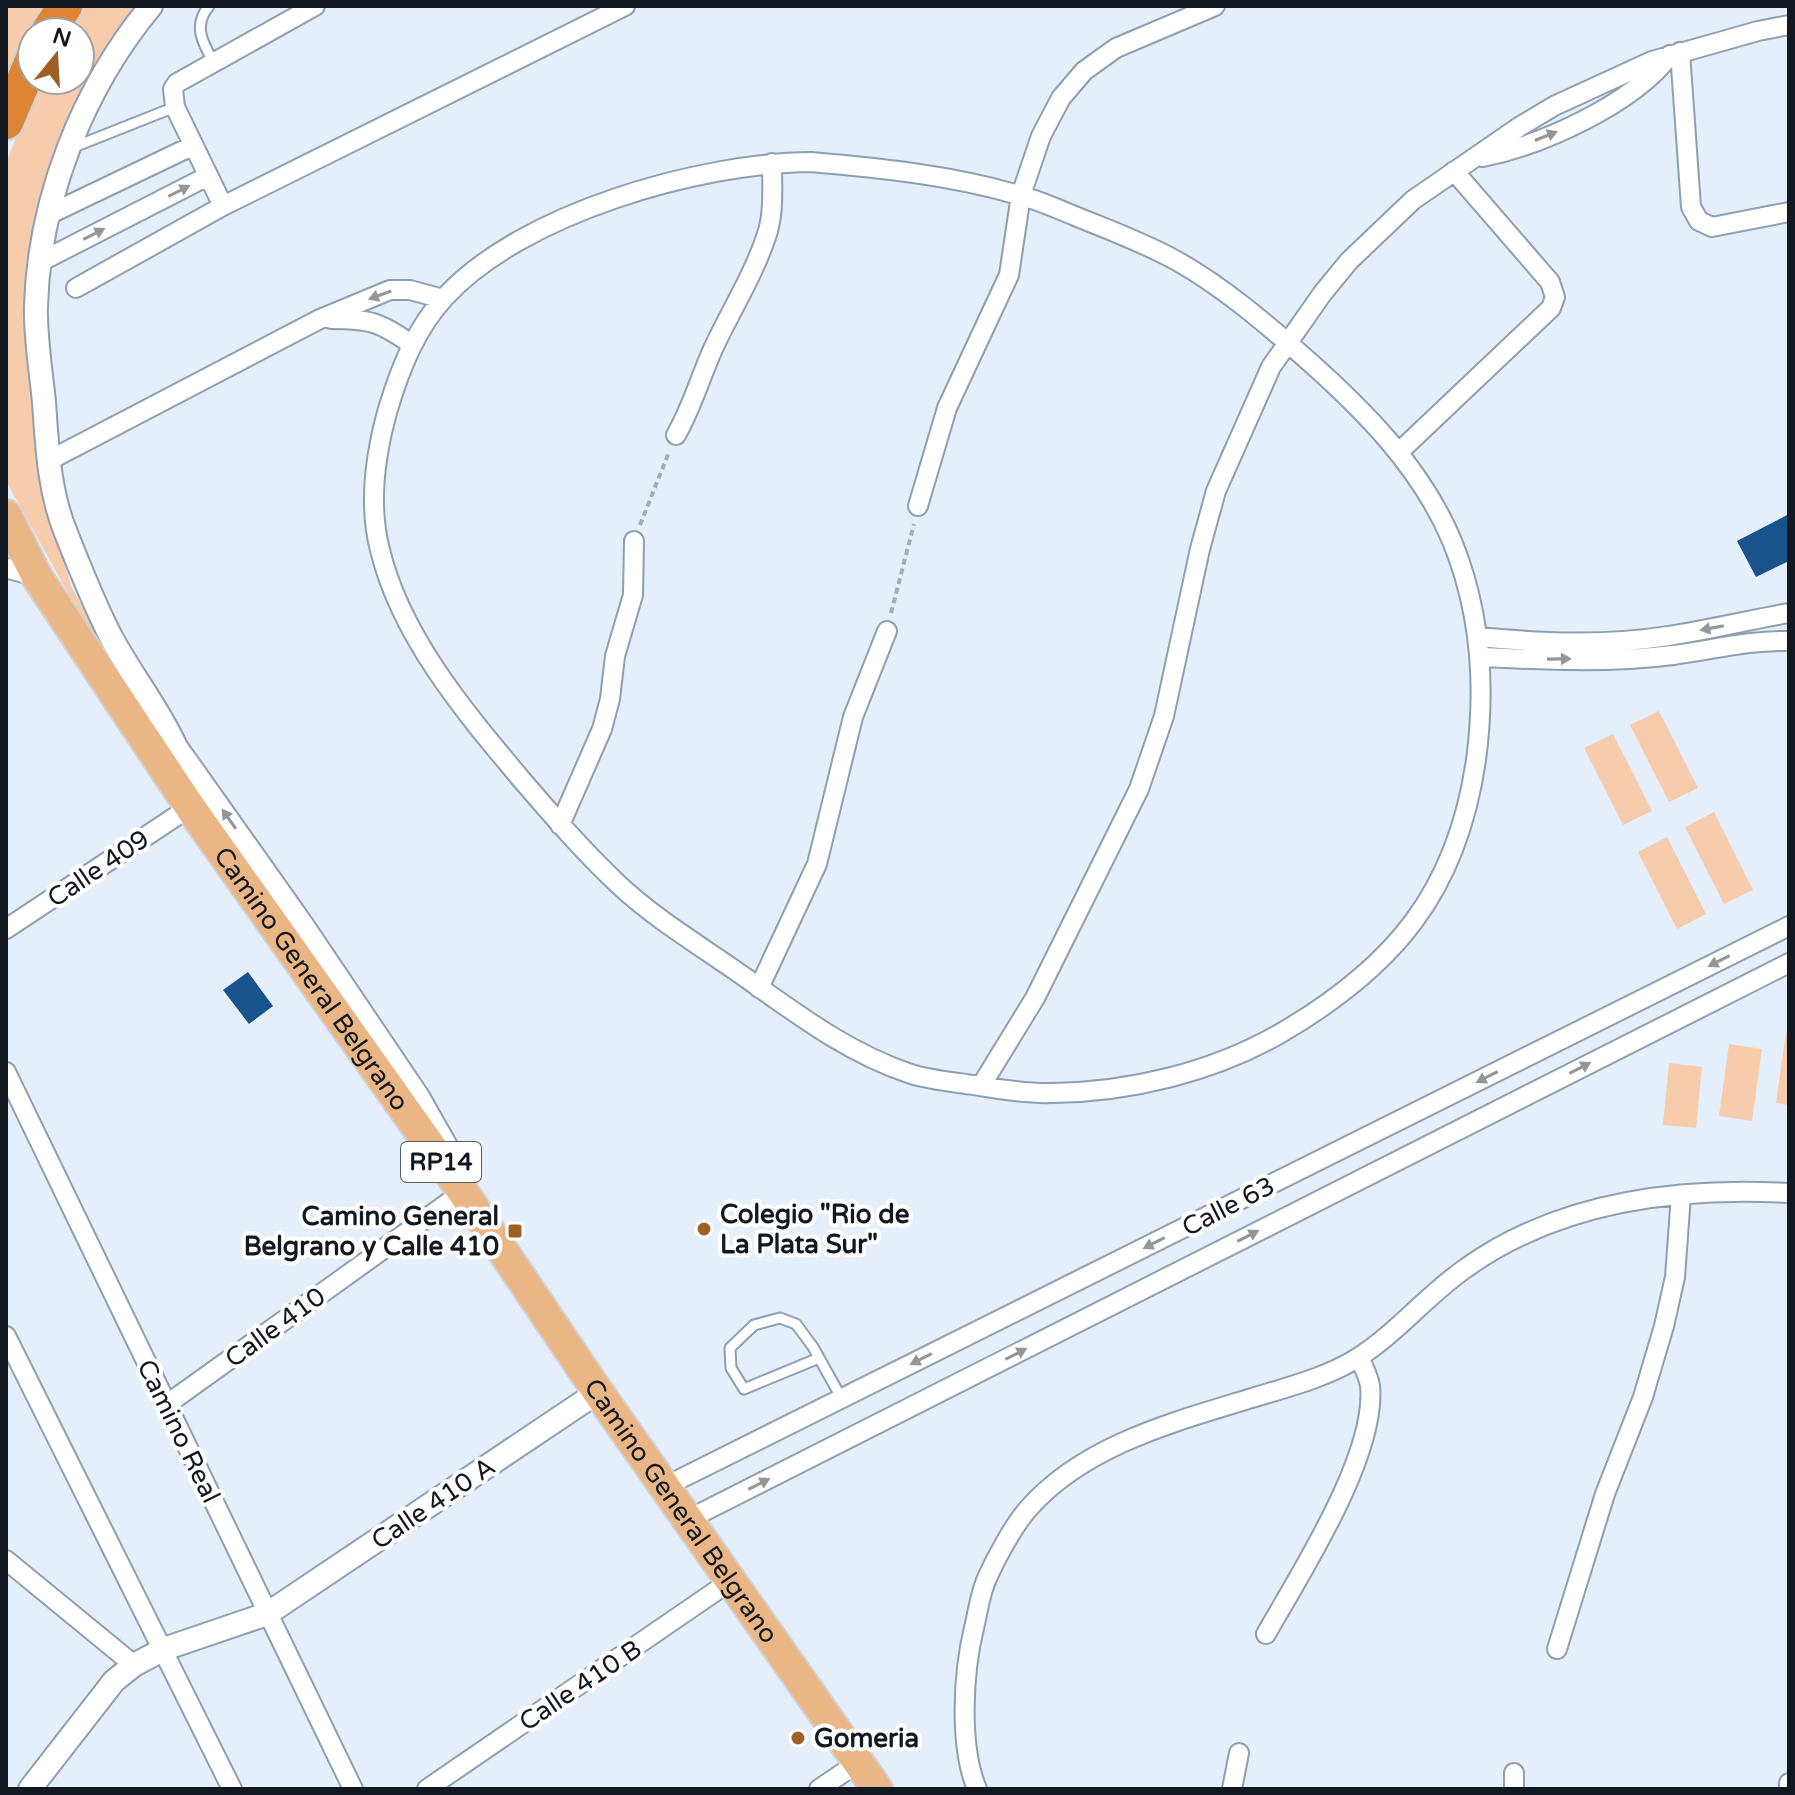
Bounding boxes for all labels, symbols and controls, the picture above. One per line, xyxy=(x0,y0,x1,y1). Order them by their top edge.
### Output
north arrow xyxy=(16,16,96,96)
text: N xyxy=(49,23,74,53)
one-way arrow xyxy=(1534,130,1558,143)
one-way arrow xyxy=(167,184,190,198)
one-way arrow xyxy=(83,227,106,241)
one-way arrow xyxy=(368,289,392,302)
one-way arrow xyxy=(1700,622,1725,634)
one-way arrow xyxy=(1547,653,1572,666)
one-way arrow xyxy=(222,809,237,830)
street label: Calle 409 xyxy=(41,823,155,914)
street label: Camino General Belgrano xyxy=(207,841,415,1117)
one-way arrow xyxy=(1708,954,1731,968)
one-way arrow xyxy=(1568,1062,1591,1075)
one-way arrow xyxy=(1475,1070,1498,1084)
road number: RP14 xyxy=(401,1142,481,1182)
street label: Calle 63 xyxy=(1177,1170,1280,1243)
place label: Colegio "Rio de La Plata Sur" xyxy=(720,1199,910,1260)
place label: Camino General Belgrano y Calle 410 xyxy=(244,1201,499,1262)
marker: Colegio "Rio de La Plata Sur" xyxy=(695,1220,713,1238)
marker: Camino General Belgrano y Calle 410 xyxy=(506,1222,524,1240)
one-way arrow xyxy=(1236,1230,1259,1243)
one-way arrow xyxy=(1142,1236,1165,1250)
street label: Calle 410 xyxy=(219,1281,331,1374)
one-way arrow xyxy=(1004,1347,1027,1360)
one-way arrow xyxy=(910,1353,933,1366)
street label: Camino Real xyxy=(130,1354,227,1508)
street label: Camino General Belgrano xyxy=(578,1373,785,1649)
street label: Calle 410 A xyxy=(366,1451,501,1556)
one-way arrow xyxy=(747,1477,770,1490)
street label: Calle 410 B xyxy=(513,1633,647,1738)
place label: Gomeria xyxy=(814,1723,919,1754)
marker: Gomeria xyxy=(789,1729,807,1747)

